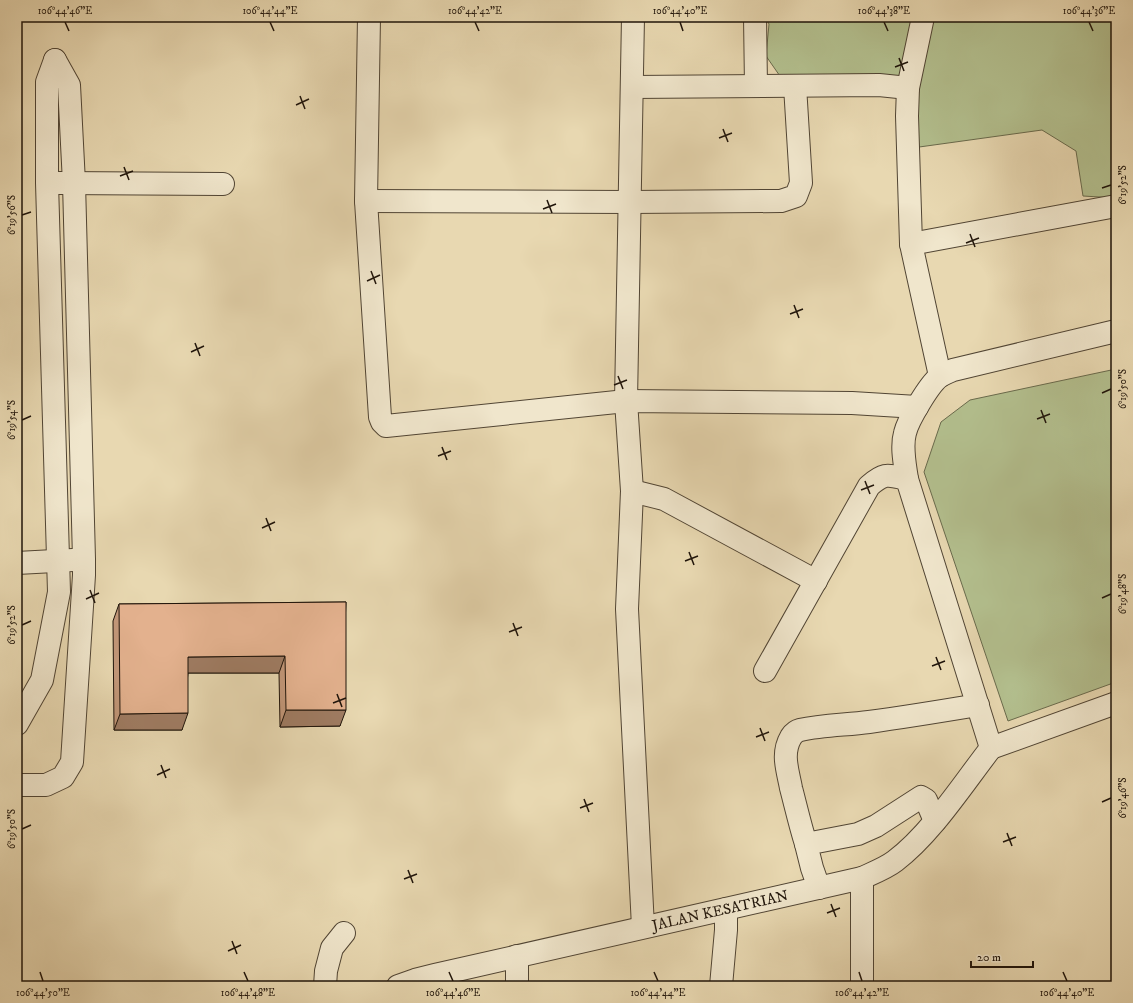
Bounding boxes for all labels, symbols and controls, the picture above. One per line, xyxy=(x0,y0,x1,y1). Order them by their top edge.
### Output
text: 106°44'46"E xyxy=(38,5,92,17)
text: 106°44'44"E xyxy=(242,5,298,17)
text: 106°44'42"E xyxy=(448,5,502,17)
text: 106°44'40"E xyxy=(653,5,707,17)
text: 106°44'38"E xyxy=(858,5,910,17)
text: 106°44'36"E xyxy=(1063,5,1115,17)
text: 6°19'52"S xyxy=(1117,165,1129,205)
text: 6°19'56"S xyxy=(6,195,18,235)
text: 6°19'50"S xyxy=(1117,369,1129,409)
text: 6°19'54"S xyxy=(6,400,18,440)
text: 6°19'48"S xyxy=(1117,574,1129,614)
text: 6°19'52"S xyxy=(6,605,18,645)
text: 6°19'46"S xyxy=(1117,778,1129,818)
text: 6°19'50"S xyxy=(6,809,18,849)
street label: JALAN KESATRIAN xyxy=(648,886,790,935)
scale bar xyxy=(971,943,1033,969)
text: 20 m xyxy=(977,950,1001,965)
text: 106°44'50"E xyxy=(16,987,70,999)
text: 106°44'48"E xyxy=(221,987,275,999)
text: 106°44'46"E xyxy=(426,987,480,999)
text: 106°44'44"E xyxy=(630,987,686,999)
text: 106°44'42"E xyxy=(835,987,889,999)
text: 106°44'40"E xyxy=(1040,987,1094,999)

